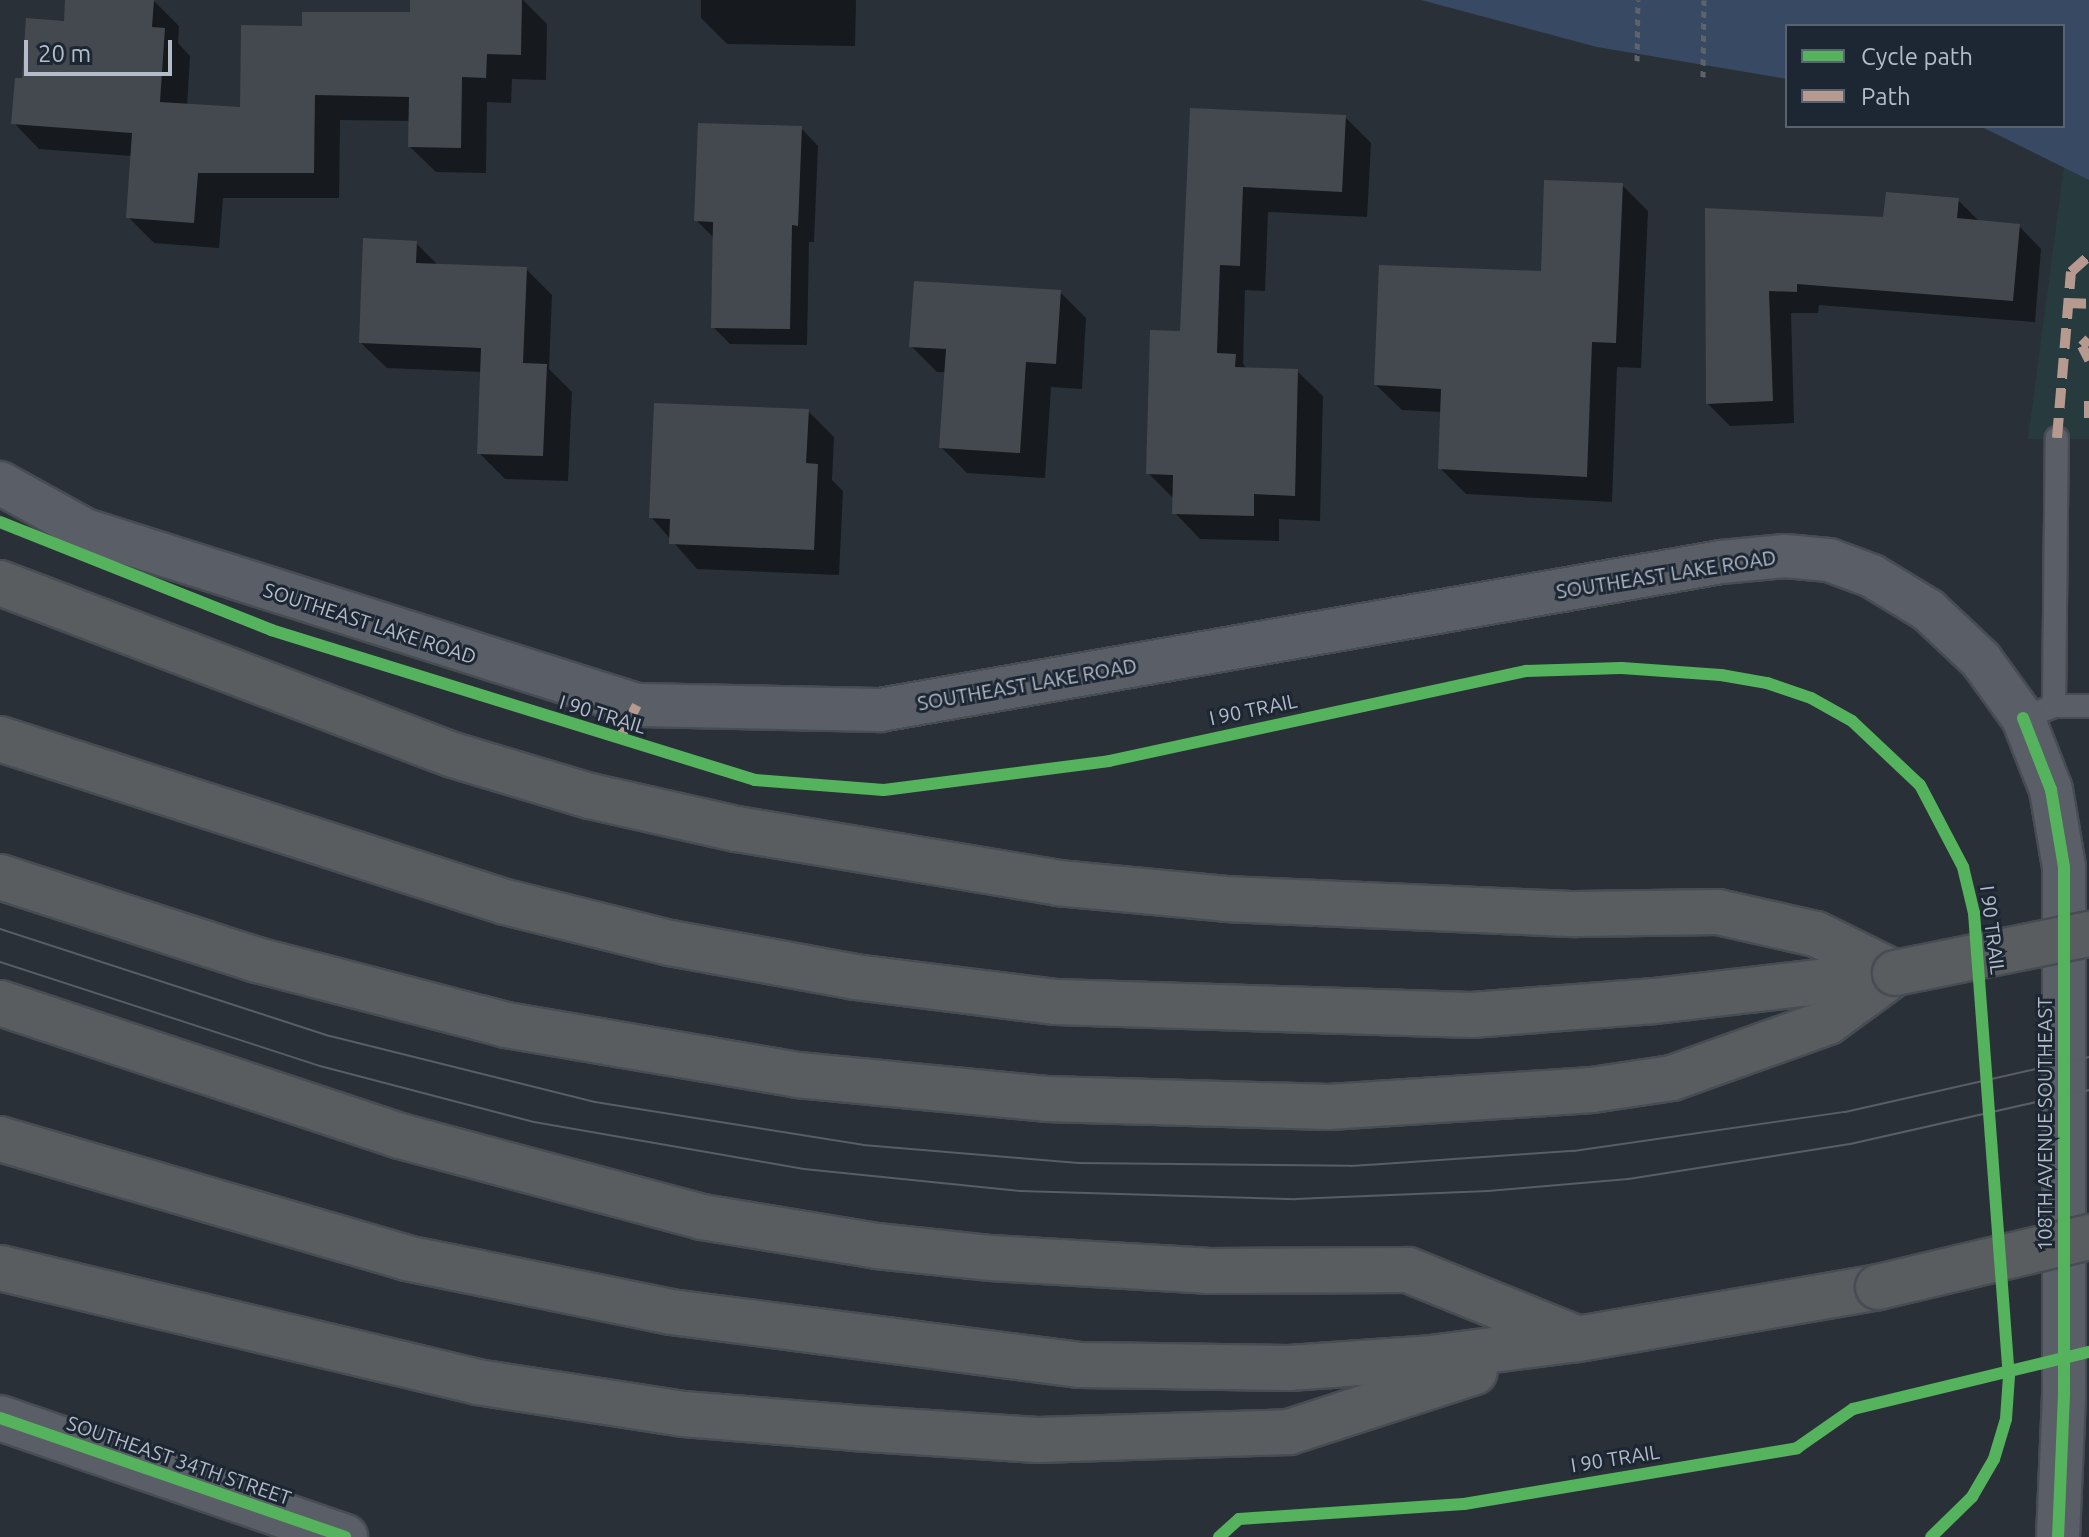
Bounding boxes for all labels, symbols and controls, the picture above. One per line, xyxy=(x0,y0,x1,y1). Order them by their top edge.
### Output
scale bar xyxy=(28,24,176,74)
legend xyxy=(1785,24,2065,128)
text: 20 m xyxy=(38,40,91,67)
text: Cycle path xyxy=(1861,43,1973,70)
text: Path xyxy=(1861,83,1911,110)
street label: SOUTHEAST LAKE ROAD xyxy=(1554,545,1778,603)
street label: SOUTHEAST LAKE ROAD xyxy=(261,577,479,669)
street label: SOUTHEAST LAKE ROAD xyxy=(915,653,1139,715)
street label: I 90 TRAIL xyxy=(1207,688,1299,730)
street label: I 90 TRAIL xyxy=(557,689,649,739)
street label: I 90 TRAIL xyxy=(1976,884,2010,976)
street label: 108TH AVENUE SOUTHEAST xyxy=(2032,997,2056,1251)
street label: SOUTHEAST 34TH STREET xyxy=(64,1410,294,1510)
street label: I 90 TRAIL xyxy=(1569,1439,1661,1477)

